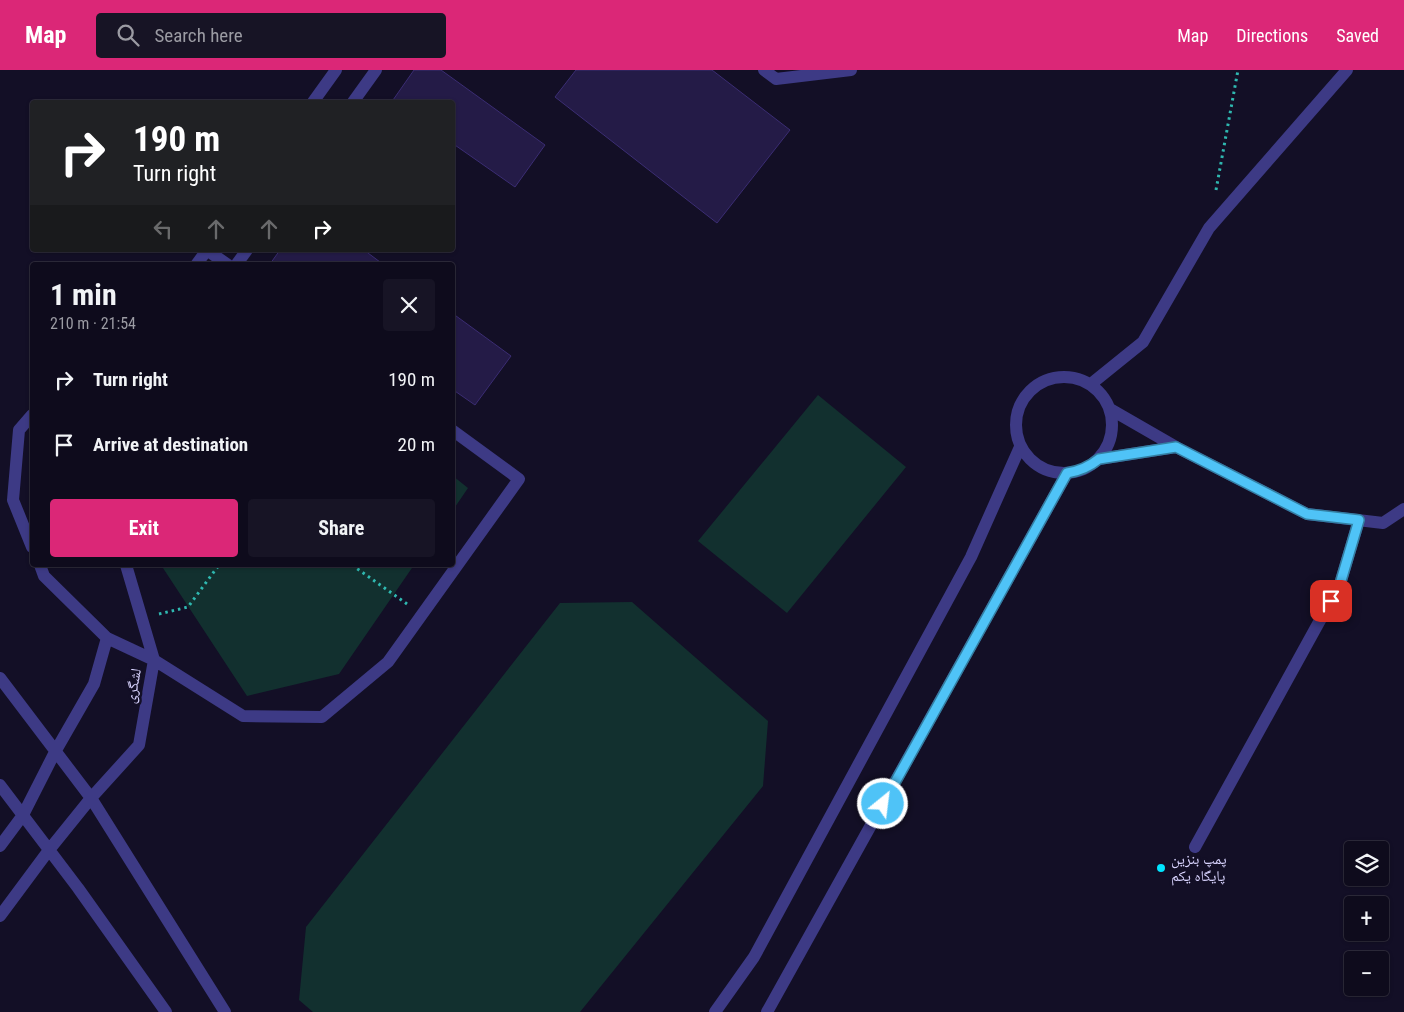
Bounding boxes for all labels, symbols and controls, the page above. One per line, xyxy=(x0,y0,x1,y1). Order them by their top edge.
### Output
search box xyxy=(96,13,446,58)
text: Map xyxy=(25,21,66,49)
icon: search xyxy=(114,21,142,49)
text: Search here xyxy=(154,24,243,47)
text: Map xyxy=(1177,25,1208,46)
text: Directions xyxy=(1236,25,1308,46)
text: Saved xyxy=(1336,25,1379,46)
text: 190 m xyxy=(133,119,220,160)
icon: right xyxy=(50,120,115,185)
text: Turn right xyxy=(133,161,216,186)
icon: left xyxy=(149,215,177,243)
icon: ahead xyxy=(202,215,230,243)
icon: ahead xyxy=(255,215,283,243)
icon: right xyxy=(308,215,336,243)
text: 1 min xyxy=(50,277,117,312)
button: close xyxy=(383,279,435,331)
text: 210 m · 21:54 xyxy=(50,314,136,333)
icon: right xyxy=(50,366,78,394)
text: Turn right xyxy=(93,368,168,391)
text: 190 m xyxy=(388,368,435,391)
icon: arrive xyxy=(50,431,78,459)
text: Arrive at destination xyxy=(93,433,248,456)
text: 20 m xyxy=(398,433,435,456)
button: Exit xyxy=(50,499,238,557)
button: Share xyxy=(248,499,435,557)
pin xyxy=(1310,580,1352,622)
icon: arrive xyxy=(1317,587,1345,615)
street label: لشگری xyxy=(121,667,146,705)
position arrow xyxy=(856,777,908,829)
map controls xyxy=(1344,841,1389,996)
button: layers xyxy=(1344,841,1389,886)
place label: پمپ بنزين پايگاه يكم xyxy=(1171,850,1227,886)
marker: پمپ بنزين پايگاه يكم xyxy=(1155,862,1167,874)
button: + xyxy=(1344,896,1389,941)
button: − xyxy=(1344,951,1389,996)

